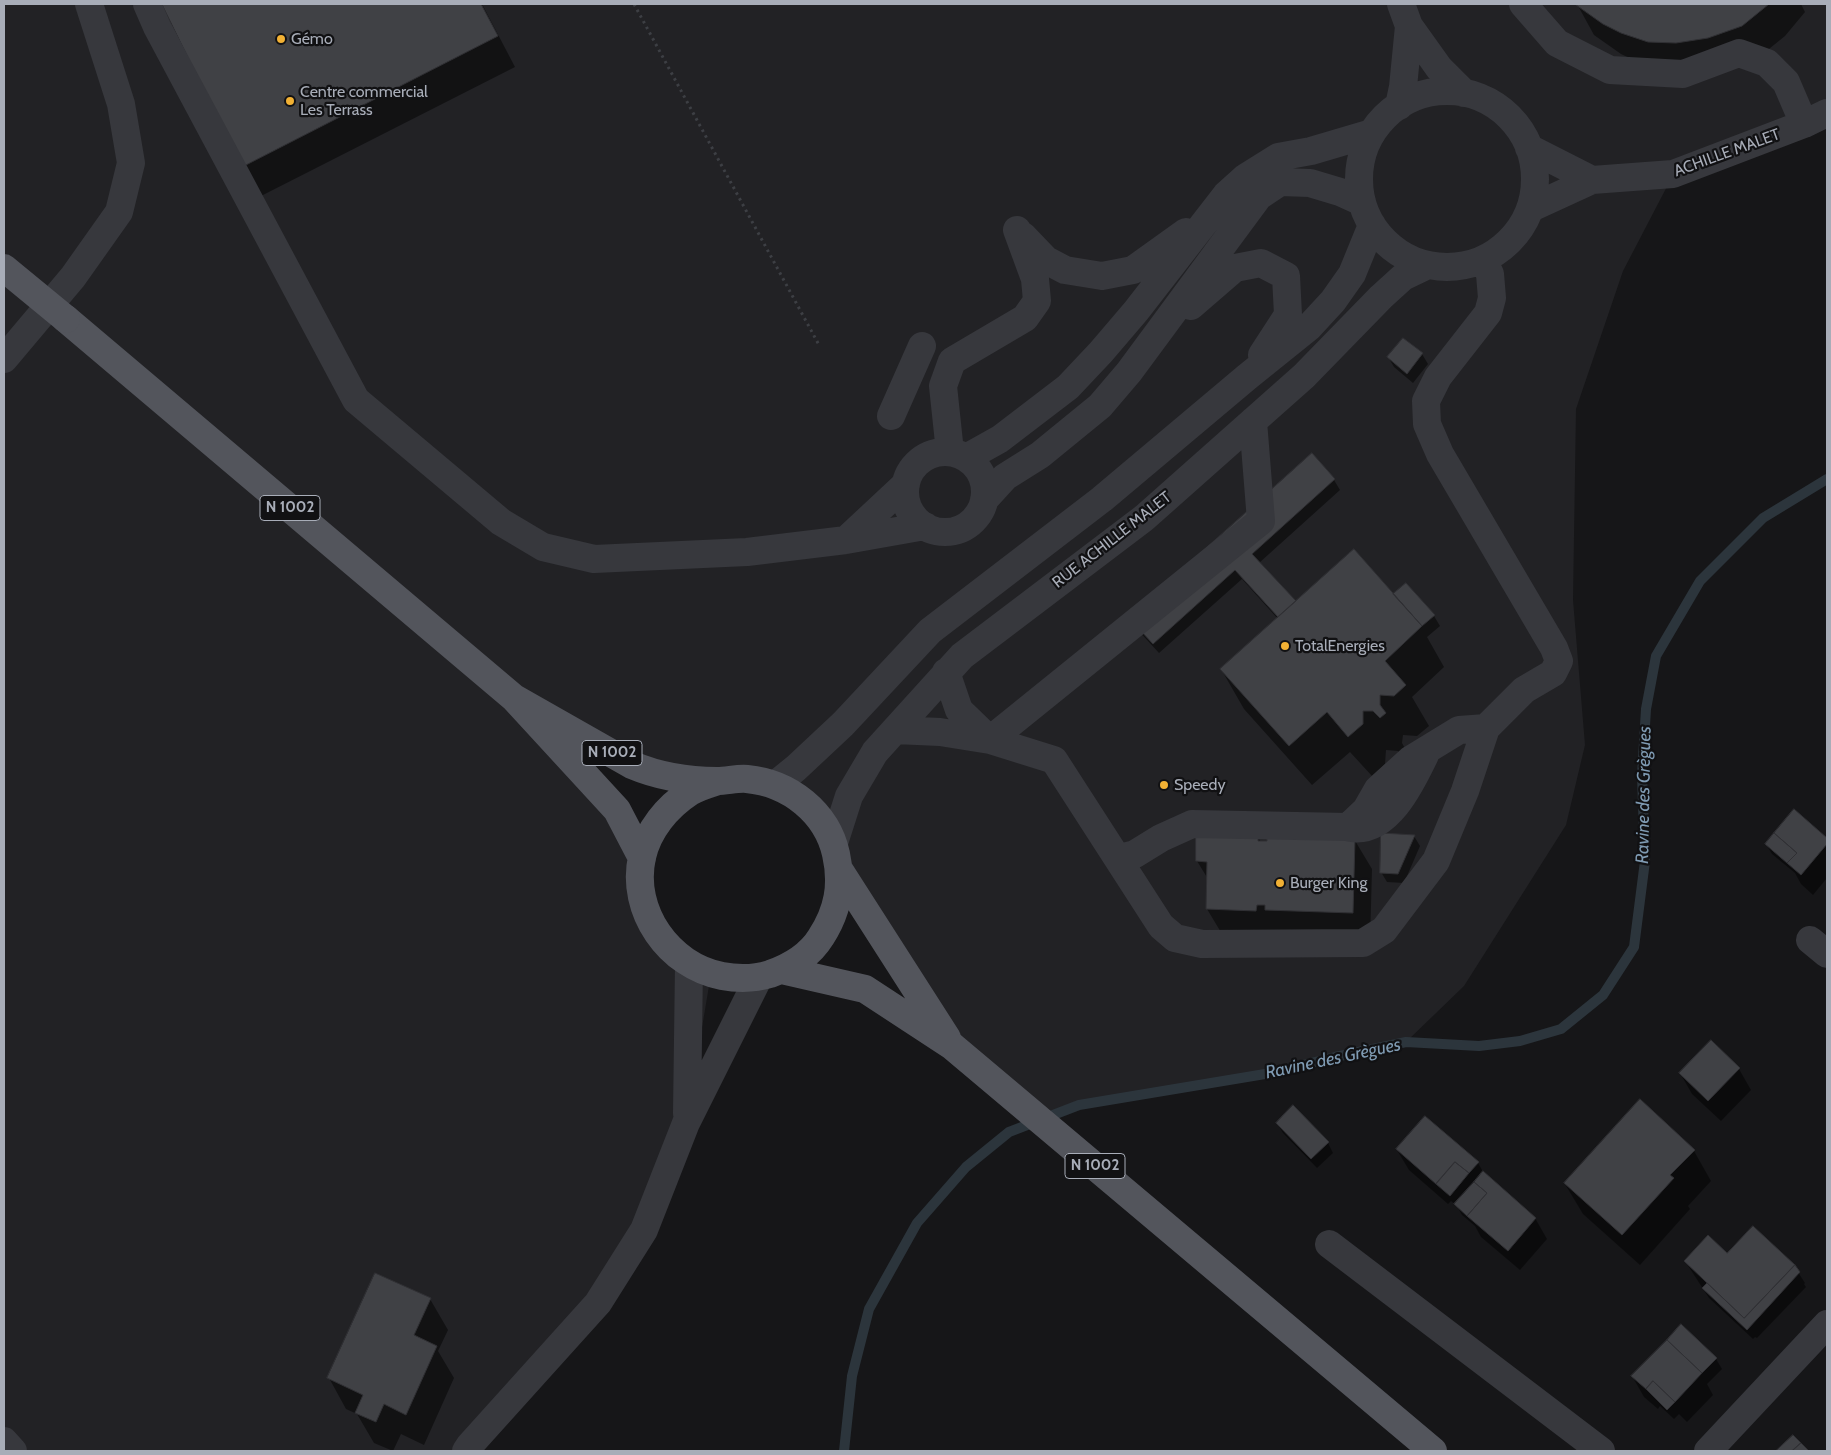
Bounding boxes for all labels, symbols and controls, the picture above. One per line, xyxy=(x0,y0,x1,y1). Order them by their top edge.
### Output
place label: Gémo xyxy=(291,29,333,49)
marker: Gémo xyxy=(275,33,287,45)
place label: Centre commercial Les Terrass xyxy=(300,82,428,120)
marker: Centre commercial Les Terrass xyxy=(284,95,296,107)
street label: ACHILLE MALET xyxy=(1671,125,1783,181)
street label: RUE ACHILLE MALET xyxy=(1049,488,1175,592)
road number: N 1002 xyxy=(260,496,320,520)
place label: TotalEnergies xyxy=(1295,636,1385,656)
marker: TotalEnergies xyxy=(1279,640,1291,652)
water label: Ravine des Grègues xyxy=(1632,726,1656,864)
road number: N 1002 xyxy=(582,740,642,766)
place label: Speedy xyxy=(1174,775,1226,795)
marker: Speedy xyxy=(1158,779,1170,791)
place label: Burger King xyxy=(1290,873,1367,893)
marker: Burger King xyxy=(1274,877,1286,889)
water label: Ravine des Grègues xyxy=(1263,1034,1403,1084)
road number: N 1002 xyxy=(1065,1154,1125,1178)

